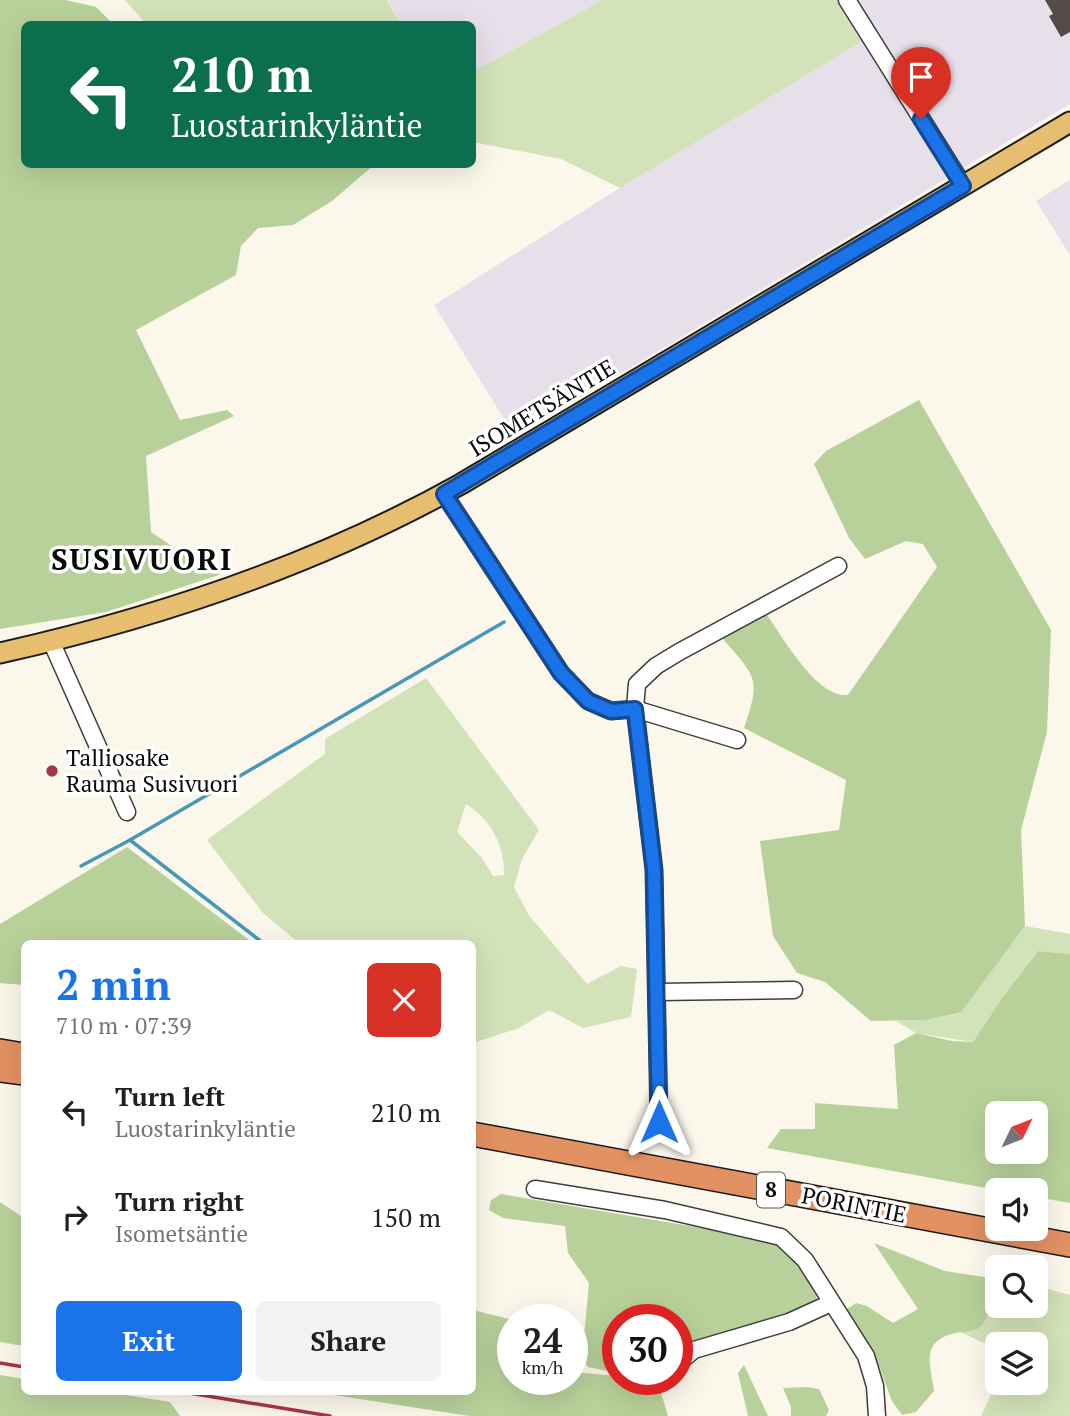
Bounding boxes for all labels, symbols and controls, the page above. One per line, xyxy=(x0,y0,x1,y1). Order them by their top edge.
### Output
text: 210 m xyxy=(171,41,313,106)
pin xyxy=(891,47,951,119)
icon: left xyxy=(56,49,147,140)
icon: arrive xyxy=(902,58,940,96)
text: Luostarinkyläntie xyxy=(171,104,423,146)
street label: ISOMETSÄNTIE xyxy=(463,352,621,464)
district label: SUSIVUORI xyxy=(51,539,233,579)
place label: Talliosake Rauma Susivuori xyxy=(66,742,238,799)
marker: Talliosake Rauma Susivuori xyxy=(44,763,60,779)
text: 2 min xyxy=(56,956,171,1012)
button: close xyxy=(367,963,441,1037)
text: 710 m · 07:39 xyxy=(56,1010,191,1041)
text: Turn left xyxy=(115,1079,225,1113)
position arrow xyxy=(622,1085,696,1159)
icon: left xyxy=(56,1093,94,1131)
text: 210 m xyxy=(371,1095,441,1129)
north arrow xyxy=(985,1101,1048,1164)
map controls xyxy=(985,1101,1048,1395)
text: Luostarinkyläntie xyxy=(115,1113,296,1144)
road number: 8 xyxy=(757,1172,785,1208)
button: sound xyxy=(985,1178,1048,1241)
street label: PORINTIE xyxy=(799,1179,909,1230)
text: Turn right xyxy=(115,1184,244,1218)
icon: right xyxy=(56,1198,94,1236)
text: 150 m xyxy=(371,1200,441,1234)
text: Isometsäntie xyxy=(115,1218,248,1249)
button: search xyxy=(985,1255,1048,1318)
button: Exit xyxy=(56,1301,242,1381)
button: Share xyxy=(256,1301,441,1381)
speed limit sign: 30 xyxy=(602,1304,693,1395)
text: 24 xyxy=(523,1317,562,1363)
button: layers xyxy=(985,1332,1048,1395)
text: km/h xyxy=(522,1355,563,1379)

